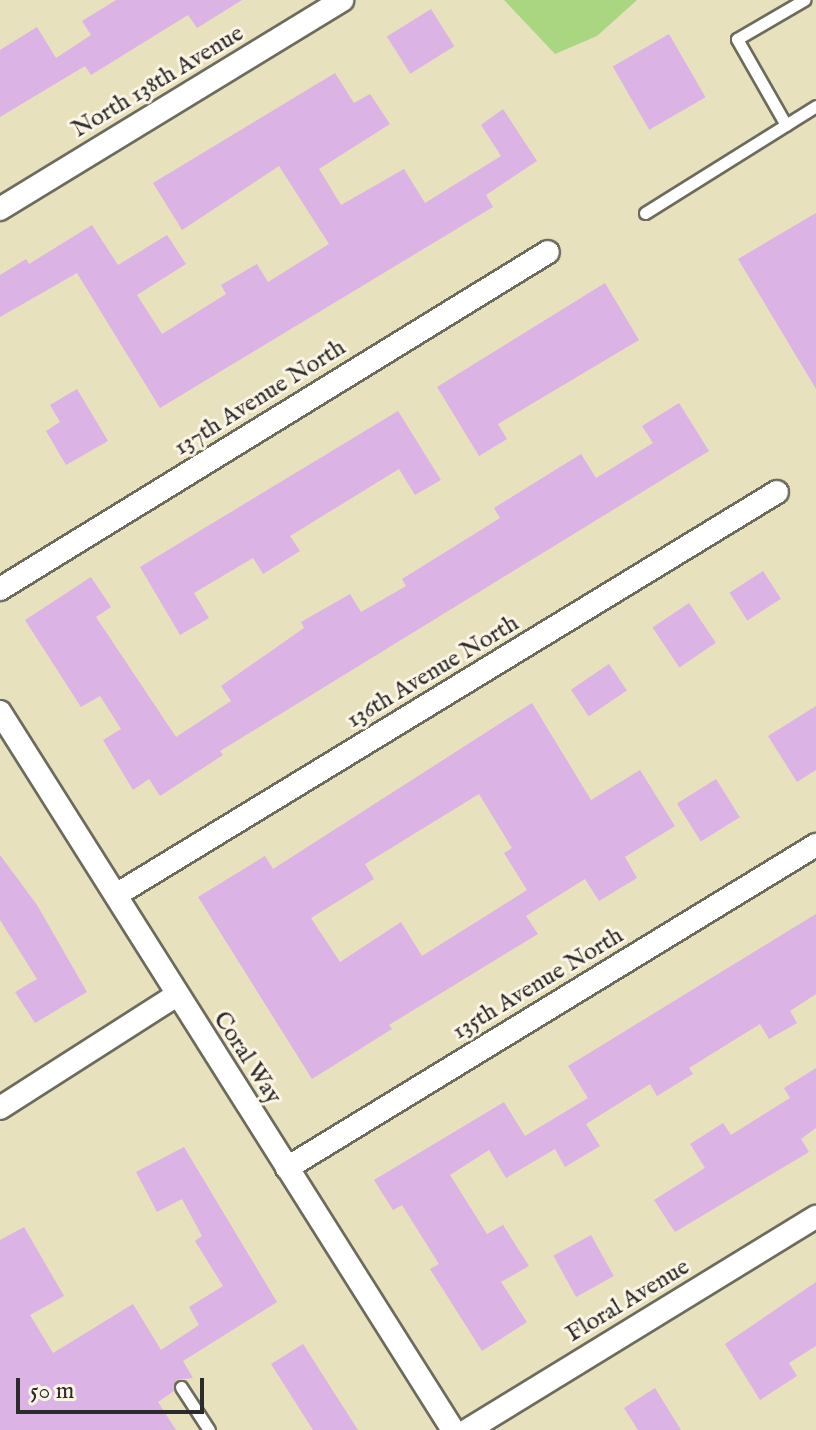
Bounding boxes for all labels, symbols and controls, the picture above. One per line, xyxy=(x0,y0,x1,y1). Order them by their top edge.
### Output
street label: North 138th Avenue xyxy=(67,19,249,145)
street label: 137th Avenue North xyxy=(169,334,351,462)
street label: 136th Avenue North xyxy=(342,609,524,735)
street label: 135th Avenue North xyxy=(447,922,629,1046)
street label: Coral Way xyxy=(207,1006,287,1110)
street label: Floral Avenue xyxy=(561,1253,695,1349)
scale bar xyxy=(20,1362,208,1412)
text: 50 m xyxy=(30,1376,74,1407)

